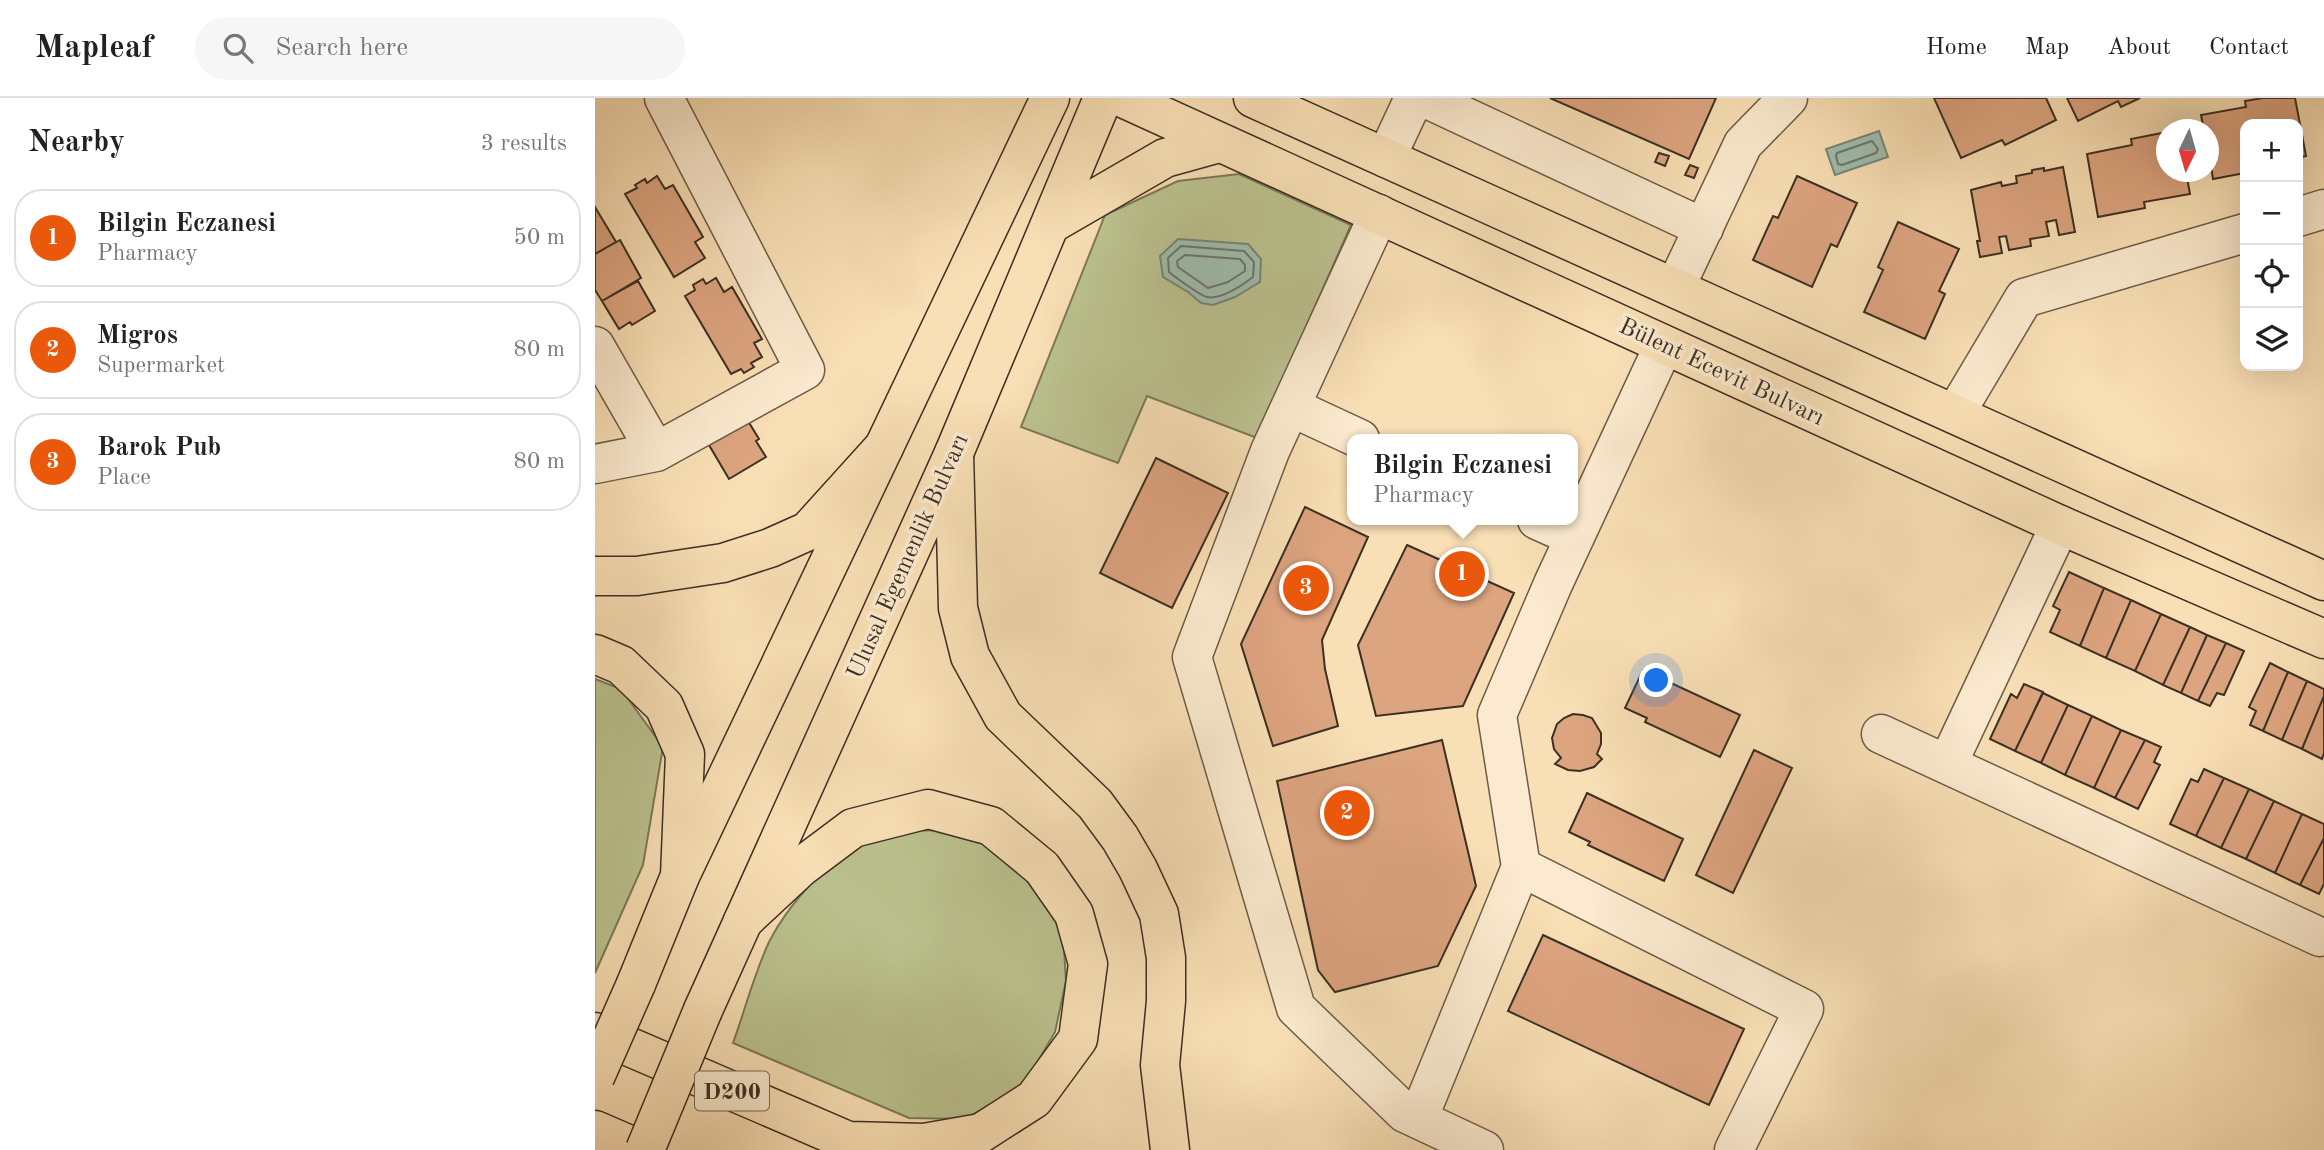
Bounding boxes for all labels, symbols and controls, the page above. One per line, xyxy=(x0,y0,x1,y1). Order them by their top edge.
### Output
search box xyxy=(195,17,685,80)
icon: search xyxy=(219,29,257,67)
text: Mapleaf xyxy=(35,32,153,65)
text: Search here xyxy=(275,35,408,61)
text: Home xyxy=(1926,36,1987,60)
text: Map xyxy=(2025,36,2069,60)
text: About xyxy=(2107,36,2171,60)
text: Contact xyxy=(2209,36,2289,60)
north arrow xyxy=(2156,119,2219,182)
map controls xyxy=(2240,119,2303,371)
button: + xyxy=(2240,119,2303,182)
text: Nearby xyxy=(28,128,125,158)
text: 3 results xyxy=(481,132,567,155)
button: − xyxy=(2240,182,2303,245)
text: Bilgin Eczanesi xyxy=(97,211,276,237)
text: 1 xyxy=(46,226,60,249)
text: 50 m xyxy=(514,226,565,249)
text: Pharmacy xyxy=(97,242,198,265)
button: locate xyxy=(2240,245,2303,308)
button: layers xyxy=(2240,308,2303,371)
street label: Bülent Ecevit Bulvarı xyxy=(1615,315,1827,431)
text: Migros xyxy=(97,323,178,349)
text: 2 xyxy=(46,338,60,361)
text: 80 m xyxy=(514,338,565,361)
text: Supermarket xyxy=(97,354,225,377)
street label: Ulusal Egemenlik Bulvarı xyxy=(844,431,974,683)
popup xyxy=(1347,434,1578,525)
text: Barok Pub xyxy=(97,435,221,461)
text: 3 xyxy=(46,450,60,473)
text: 80 m xyxy=(514,450,565,473)
text: Bilgin Eczanesi xyxy=(1373,453,1552,479)
text: Place xyxy=(97,466,151,489)
text: Pharmacy xyxy=(1373,484,1474,507)
pin: 1 xyxy=(1439,548,1485,600)
pin: 3 xyxy=(1283,562,1329,614)
your location xyxy=(1639,663,1673,697)
pin: 2 xyxy=(1324,787,1370,839)
road number: D200 xyxy=(695,1072,769,1110)

